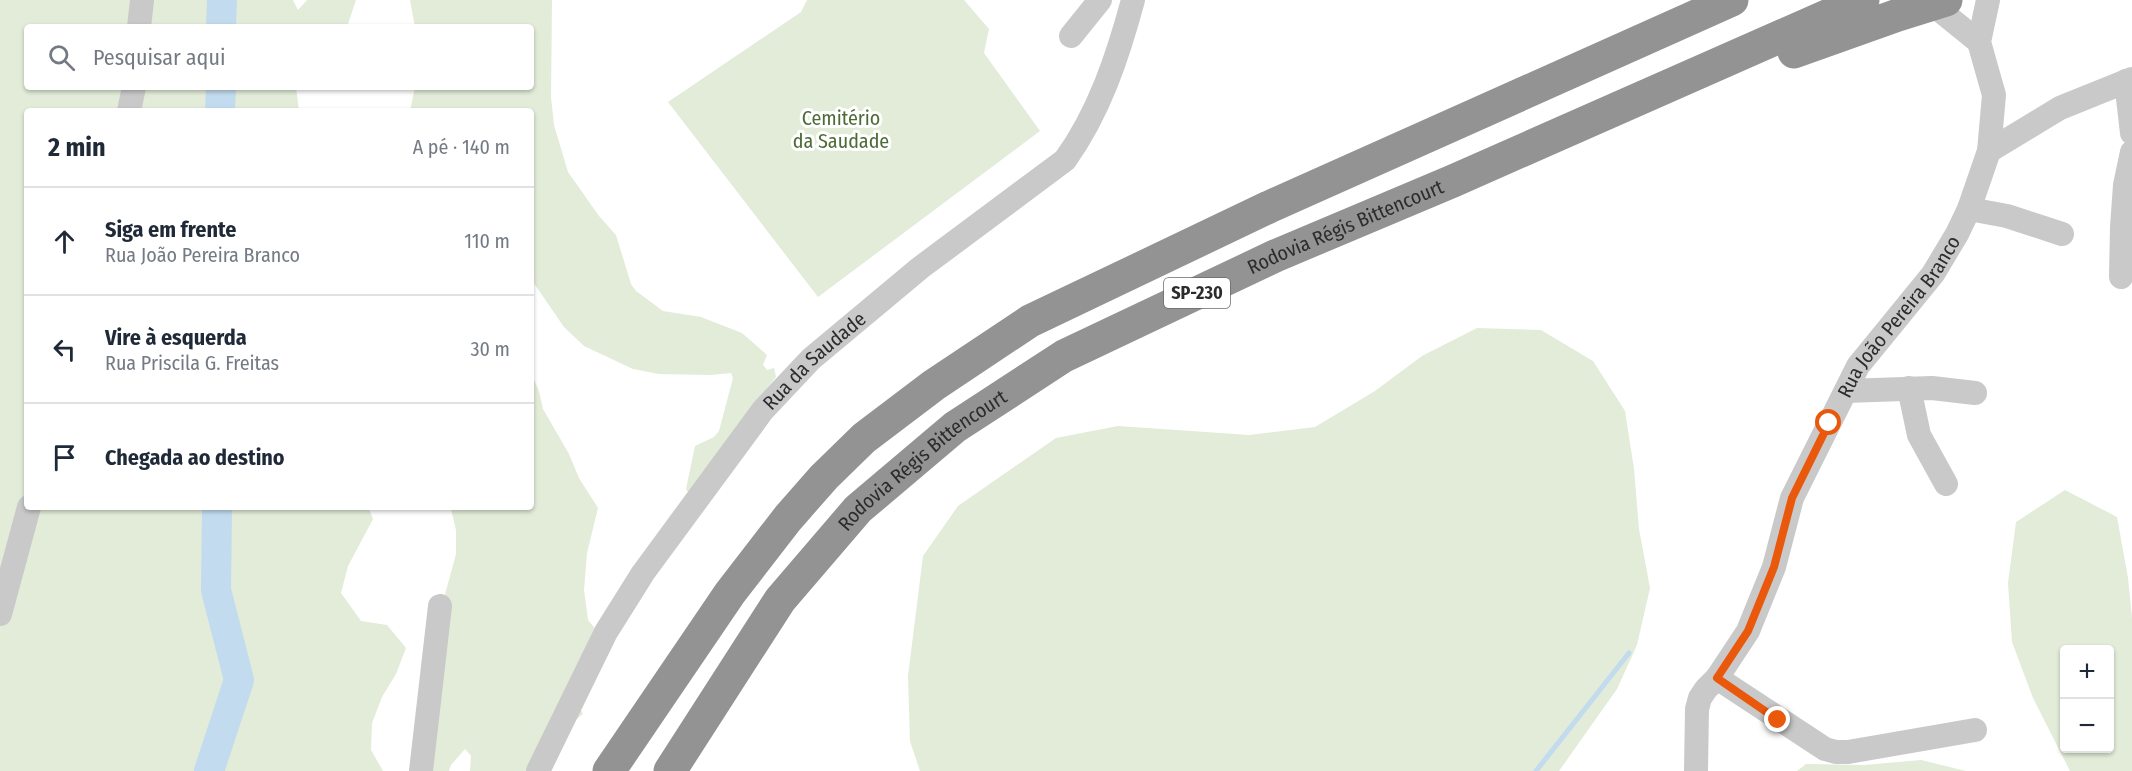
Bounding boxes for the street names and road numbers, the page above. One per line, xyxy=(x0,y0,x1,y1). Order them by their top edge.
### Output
street label: Rodovia Régis Bittencourt xyxy=(1243,174,1448,279)
street label: Rua João Pereira Branco xyxy=(1832,231,1965,401)
road number: SP-230 xyxy=(1164,278,1230,308)
street label: Rua da Saudade xyxy=(758,307,870,415)
street label: Rodovia Régis Bittencourt xyxy=(833,384,1012,536)

